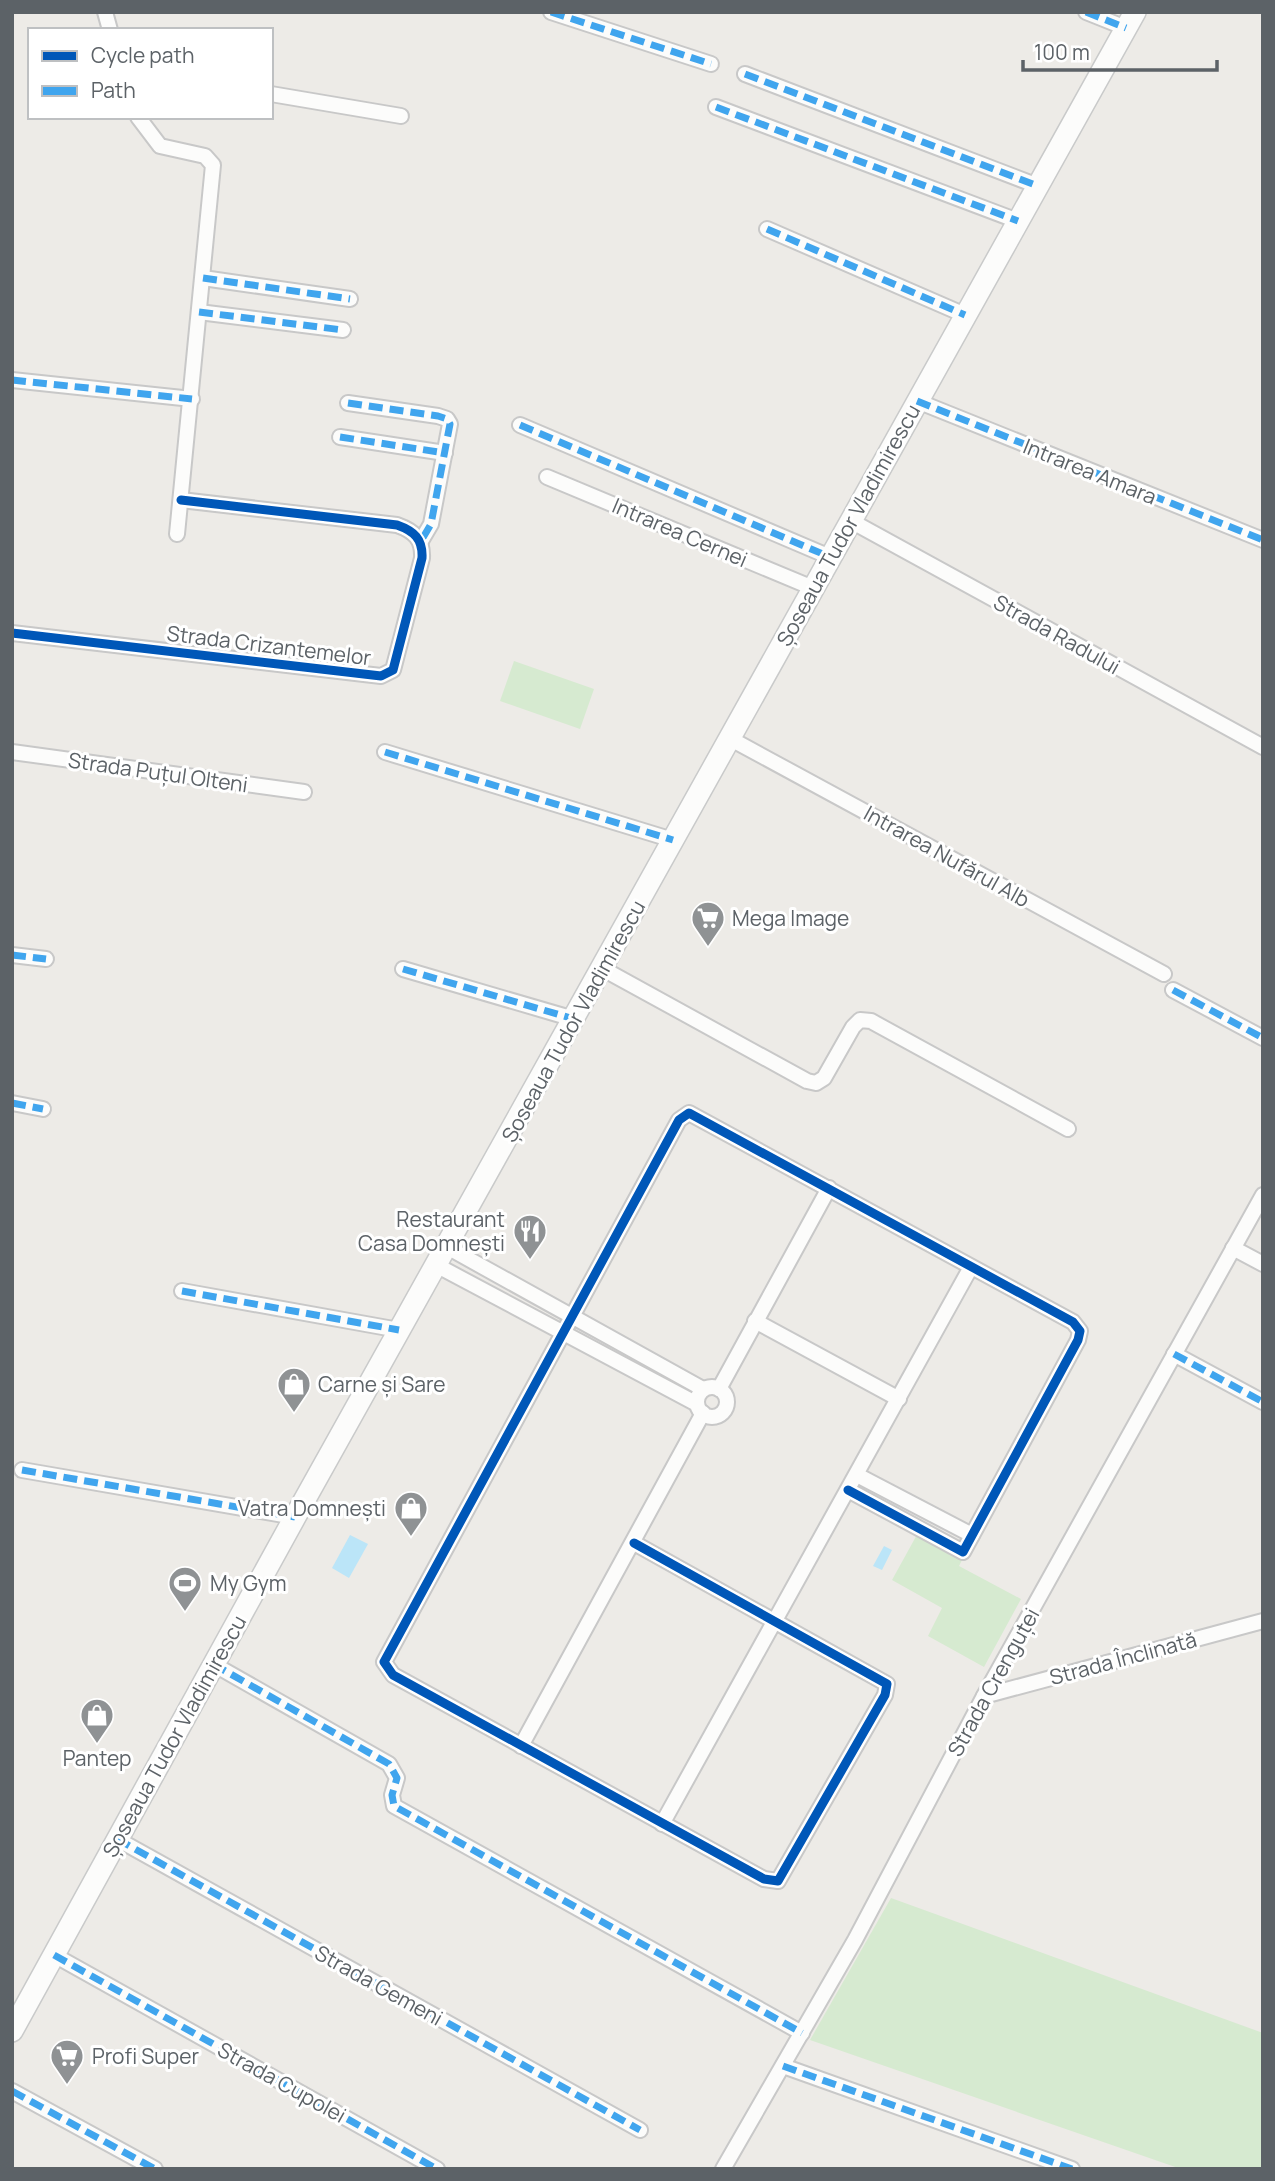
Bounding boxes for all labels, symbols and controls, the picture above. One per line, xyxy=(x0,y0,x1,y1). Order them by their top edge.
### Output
legend xyxy=(28,28,273,119)
scale bar xyxy=(1023,28,1217,72)
text: 100 m xyxy=(1034,38,1090,66)
text: Cycle path xyxy=(91,41,194,69)
text: Path xyxy=(91,76,136,104)
street label: Șoseaua Tudor Vladimirescu xyxy=(770,399,926,651)
street label: Intrarea Amara xyxy=(1019,432,1161,510)
street label: Intrarea Cernei xyxy=(608,491,752,573)
street label: Strada Radului xyxy=(989,588,1125,680)
street label: Strada Crizantemelor xyxy=(165,619,373,671)
street label: Strada Puțul Olteni xyxy=(66,746,250,798)
street label: Intrarea Nufărul Alb xyxy=(859,799,1035,913)
street label: Șoseaua Tudor Vladimirescu xyxy=(495,895,651,1147)
supermarket icon: Mega Image xyxy=(689,899,727,948)
place label: Mega Image xyxy=(732,904,849,932)
place label: Restaurant Casa Domnești xyxy=(358,1205,505,1257)
restaurant icon: Restaurant Casa Domnești xyxy=(511,1212,549,1261)
shop icon: Carne și Sare xyxy=(275,1365,313,1414)
place label: Carne și Sare xyxy=(318,1370,446,1398)
shop icon: Vatra Domnești xyxy=(392,1489,430,1538)
place label: Vatra Domnești xyxy=(238,1494,386,1522)
sports icon: My Gym xyxy=(166,1564,204,1613)
place label: My Gym xyxy=(210,1569,287,1597)
street label: Strada Crenguței xyxy=(941,1603,1045,1761)
street label: Șoseaua Tudor Vladimirescu xyxy=(96,1610,252,1862)
street label: Strada Înclinată xyxy=(1046,1625,1200,1691)
shop icon: Pantep xyxy=(78,1696,116,1745)
place label: Pantep xyxy=(63,1744,131,1772)
street label: Strada Gemeni xyxy=(310,1938,448,2032)
street label: Strada Cupolei xyxy=(213,2035,351,2129)
supermarket icon: Profi Super xyxy=(48,2037,86,2086)
place label: Profi Super xyxy=(92,2042,199,2070)

